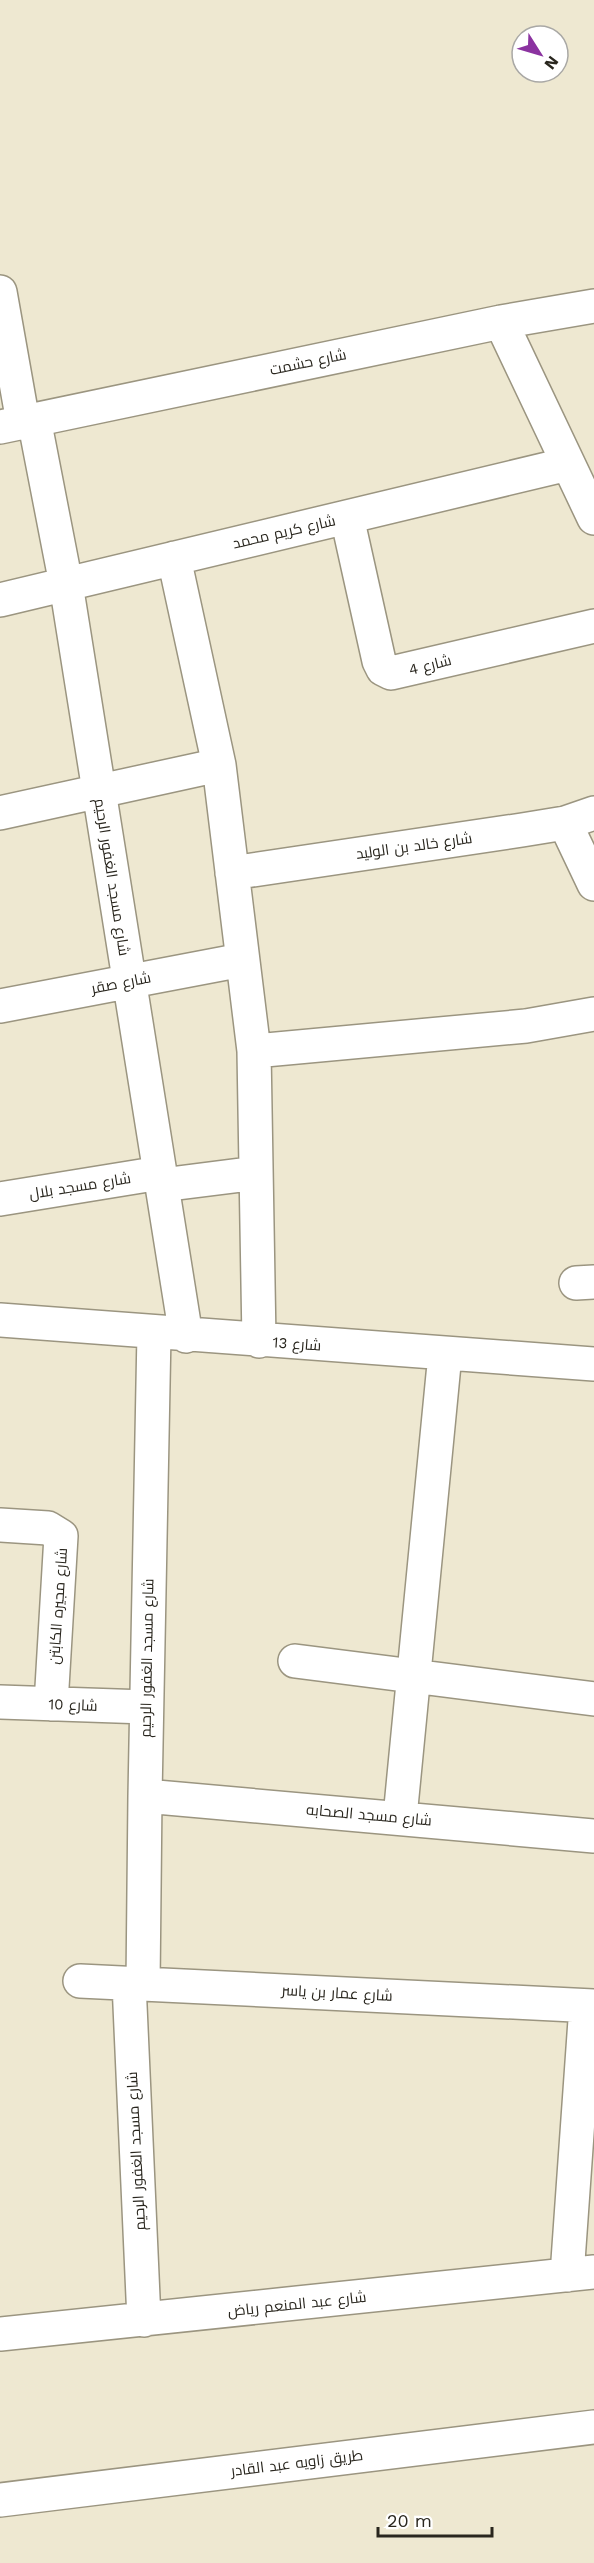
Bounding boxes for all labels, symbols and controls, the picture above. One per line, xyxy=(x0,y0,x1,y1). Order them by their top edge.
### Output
north arrow xyxy=(510,24,570,84)
text: N xyxy=(540,52,563,73)
street label: شارع حشمت xyxy=(268,345,348,381)
street label: شارع كريم محمد xyxy=(231,511,338,555)
street label: شارع 4 xyxy=(407,651,454,681)
street label: شارع مسجد الغفور الرحيم xyxy=(89,797,133,957)
street label: شارع خالد بن الوليد xyxy=(355,829,474,865)
street label: شارع صقر xyxy=(89,968,153,1000)
street label: شارع مسجد بلال xyxy=(28,1169,133,1205)
street label: شارع 13 xyxy=(272,1333,322,1357)
street label: شارع مجيره الكابتن xyxy=(45,1547,73,1665)
street label: شارع مسجد الغفور الرحيم xyxy=(137,1578,159,1738)
street label: شارع 10 xyxy=(48,1695,98,1717)
street label: شارع مسجد الصحابه xyxy=(305,1801,433,1831)
street label: شارع عمار بن ياسر xyxy=(280,1981,393,2007)
street label: شارع مسجد الغفور الرحيم xyxy=(123,2071,151,2231)
street label: شارع عبد المنعم رياض xyxy=(227,2288,367,2322)
street label: طريق زاويه عبد القادر xyxy=(229,2446,364,2481)
scale bar xyxy=(378,2500,492,2538)
text: 20 m xyxy=(387,2510,432,2531)

